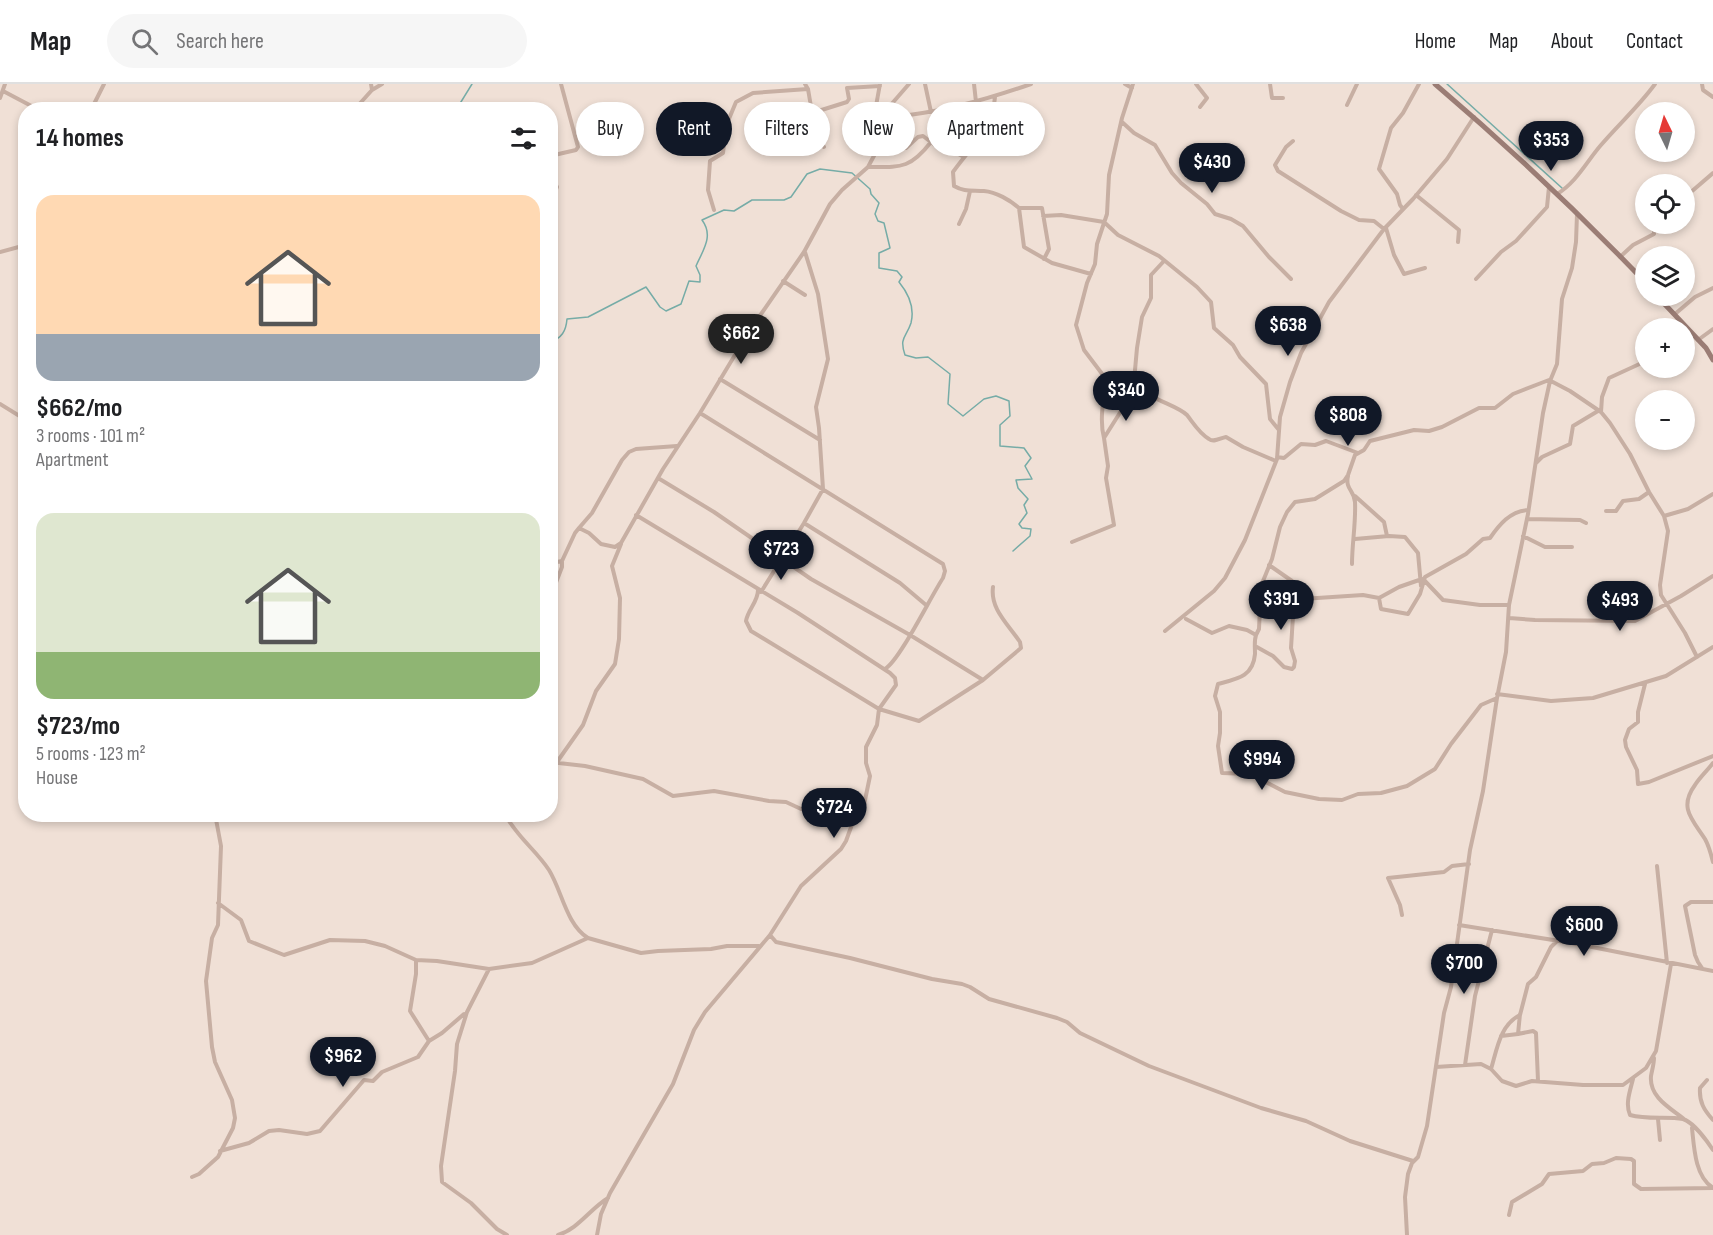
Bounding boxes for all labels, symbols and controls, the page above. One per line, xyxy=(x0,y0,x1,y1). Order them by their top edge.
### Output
search box xyxy=(107,14,527,68)
text: Map xyxy=(30,25,71,58)
icon: search xyxy=(128,25,161,58)
text: Search here xyxy=(176,28,264,55)
text: Home xyxy=(1415,29,1456,54)
text: Map xyxy=(1489,29,1518,54)
text: About xyxy=(1551,29,1593,54)
text: Contact xyxy=(1626,29,1683,54)
chip: Buy xyxy=(576,102,644,156)
chip: Rent xyxy=(656,102,732,156)
chip: Filters xyxy=(744,102,830,156)
chip: New xyxy=(842,102,915,156)
chip: Apartment xyxy=(927,102,1045,156)
north arrow xyxy=(1635,102,1695,162)
map controls xyxy=(1635,102,1695,450)
pin: $353 xyxy=(1515,121,1587,172)
icon: filters xyxy=(507,122,540,155)
text: 14 homes xyxy=(36,123,124,154)
text: $353 xyxy=(1533,128,1569,152)
pin: $430 xyxy=(1176,143,1248,194)
text: $430 xyxy=(1193,150,1231,174)
button: locate xyxy=(1635,174,1695,234)
icon: home xyxy=(234,234,342,342)
button: layers xyxy=(1635,246,1695,306)
pin: $638 xyxy=(1252,306,1324,357)
text: $638 xyxy=(1269,313,1307,337)
pin: $662 xyxy=(705,314,777,365)
button: + xyxy=(1635,318,1695,378)
text: $662 xyxy=(722,321,760,345)
pin: $340 xyxy=(1090,371,1162,422)
text: $340 xyxy=(1107,378,1145,402)
button: − xyxy=(1635,390,1695,450)
text: $662/mo xyxy=(36,393,122,424)
pin: $808 xyxy=(1312,396,1384,447)
text: $808 xyxy=(1329,403,1367,427)
text: 3 rooms · 101 m² xyxy=(36,424,145,448)
text: Apartment xyxy=(36,448,109,472)
pin: $723 xyxy=(745,530,817,581)
text: $723 xyxy=(763,537,799,561)
icon: home xyxy=(234,552,342,660)
pin: $391 xyxy=(1245,580,1317,631)
pin: $493 xyxy=(1584,581,1656,632)
text: $391 xyxy=(1263,587,1299,611)
text: $493 xyxy=(1601,588,1639,612)
text: $723/mo xyxy=(36,711,120,742)
pin: $994 xyxy=(1226,740,1298,791)
text: 5 rooms · 123 m² xyxy=(36,742,146,766)
text: $994 xyxy=(1243,747,1281,771)
text: House xyxy=(36,766,78,790)
pin: $724 xyxy=(798,788,870,839)
text: $724 xyxy=(816,795,852,819)
pin: $600 xyxy=(1548,906,1620,957)
text: $600 xyxy=(1565,913,1603,937)
pin: $700 xyxy=(1428,944,1500,995)
text: $700 xyxy=(1445,951,1483,975)
pin: $962 xyxy=(307,1037,379,1088)
text: $962 xyxy=(324,1044,362,1068)

